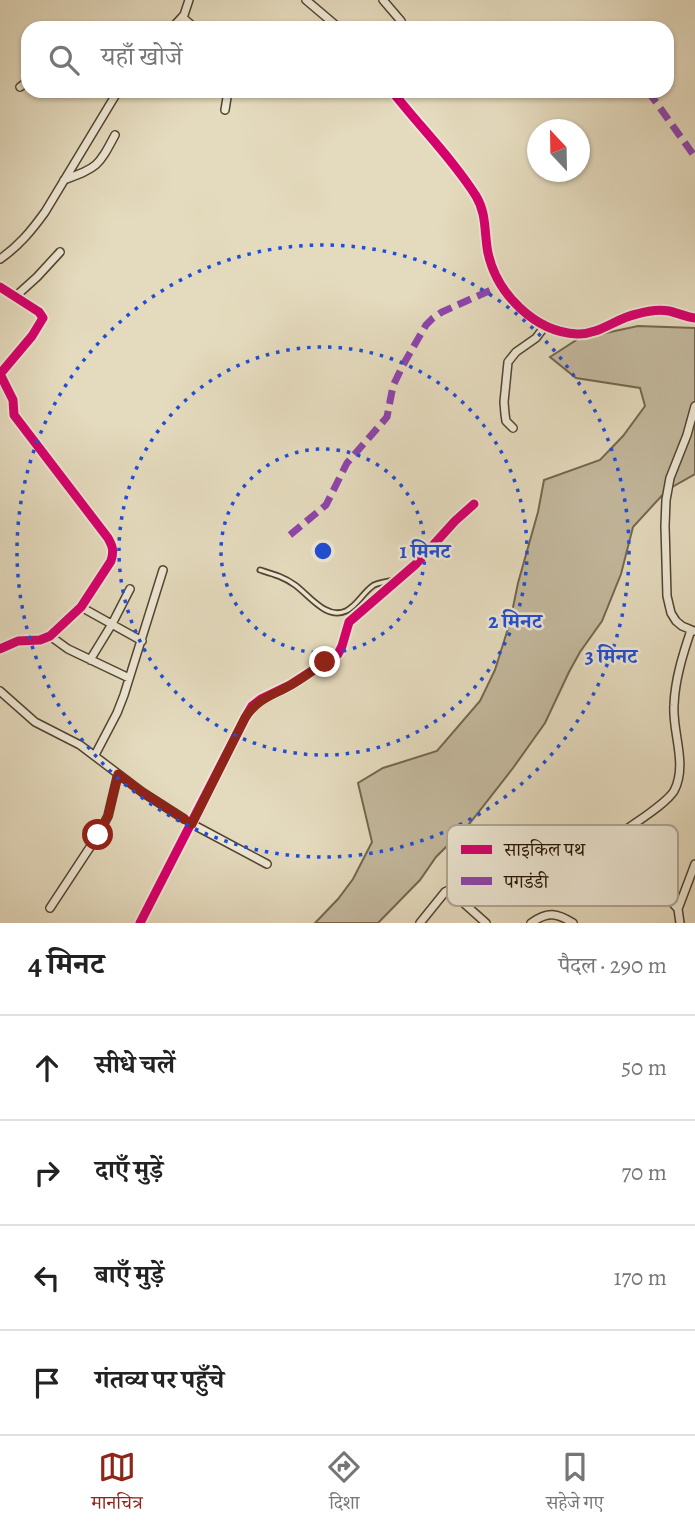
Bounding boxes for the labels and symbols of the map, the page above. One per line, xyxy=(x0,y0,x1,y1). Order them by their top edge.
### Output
north arrow xyxy=(527,119,590,182)
text: 1 मिनट xyxy=(400,537,452,565)
centre of rings xyxy=(311,539,335,563)
text: 2 मिनट xyxy=(488,607,544,635)
text: 3 मिनट xyxy=(585,642,639,670)
route end xyxy=(309,646,340,677)
route start xyxy=(82,819,113,850)
legend xyxy=(447,825,678,906)
text: साइकिल पथ xyxy=(503,837,586,863)
text: पगडंडी xyxy=(503,869,549,895)

